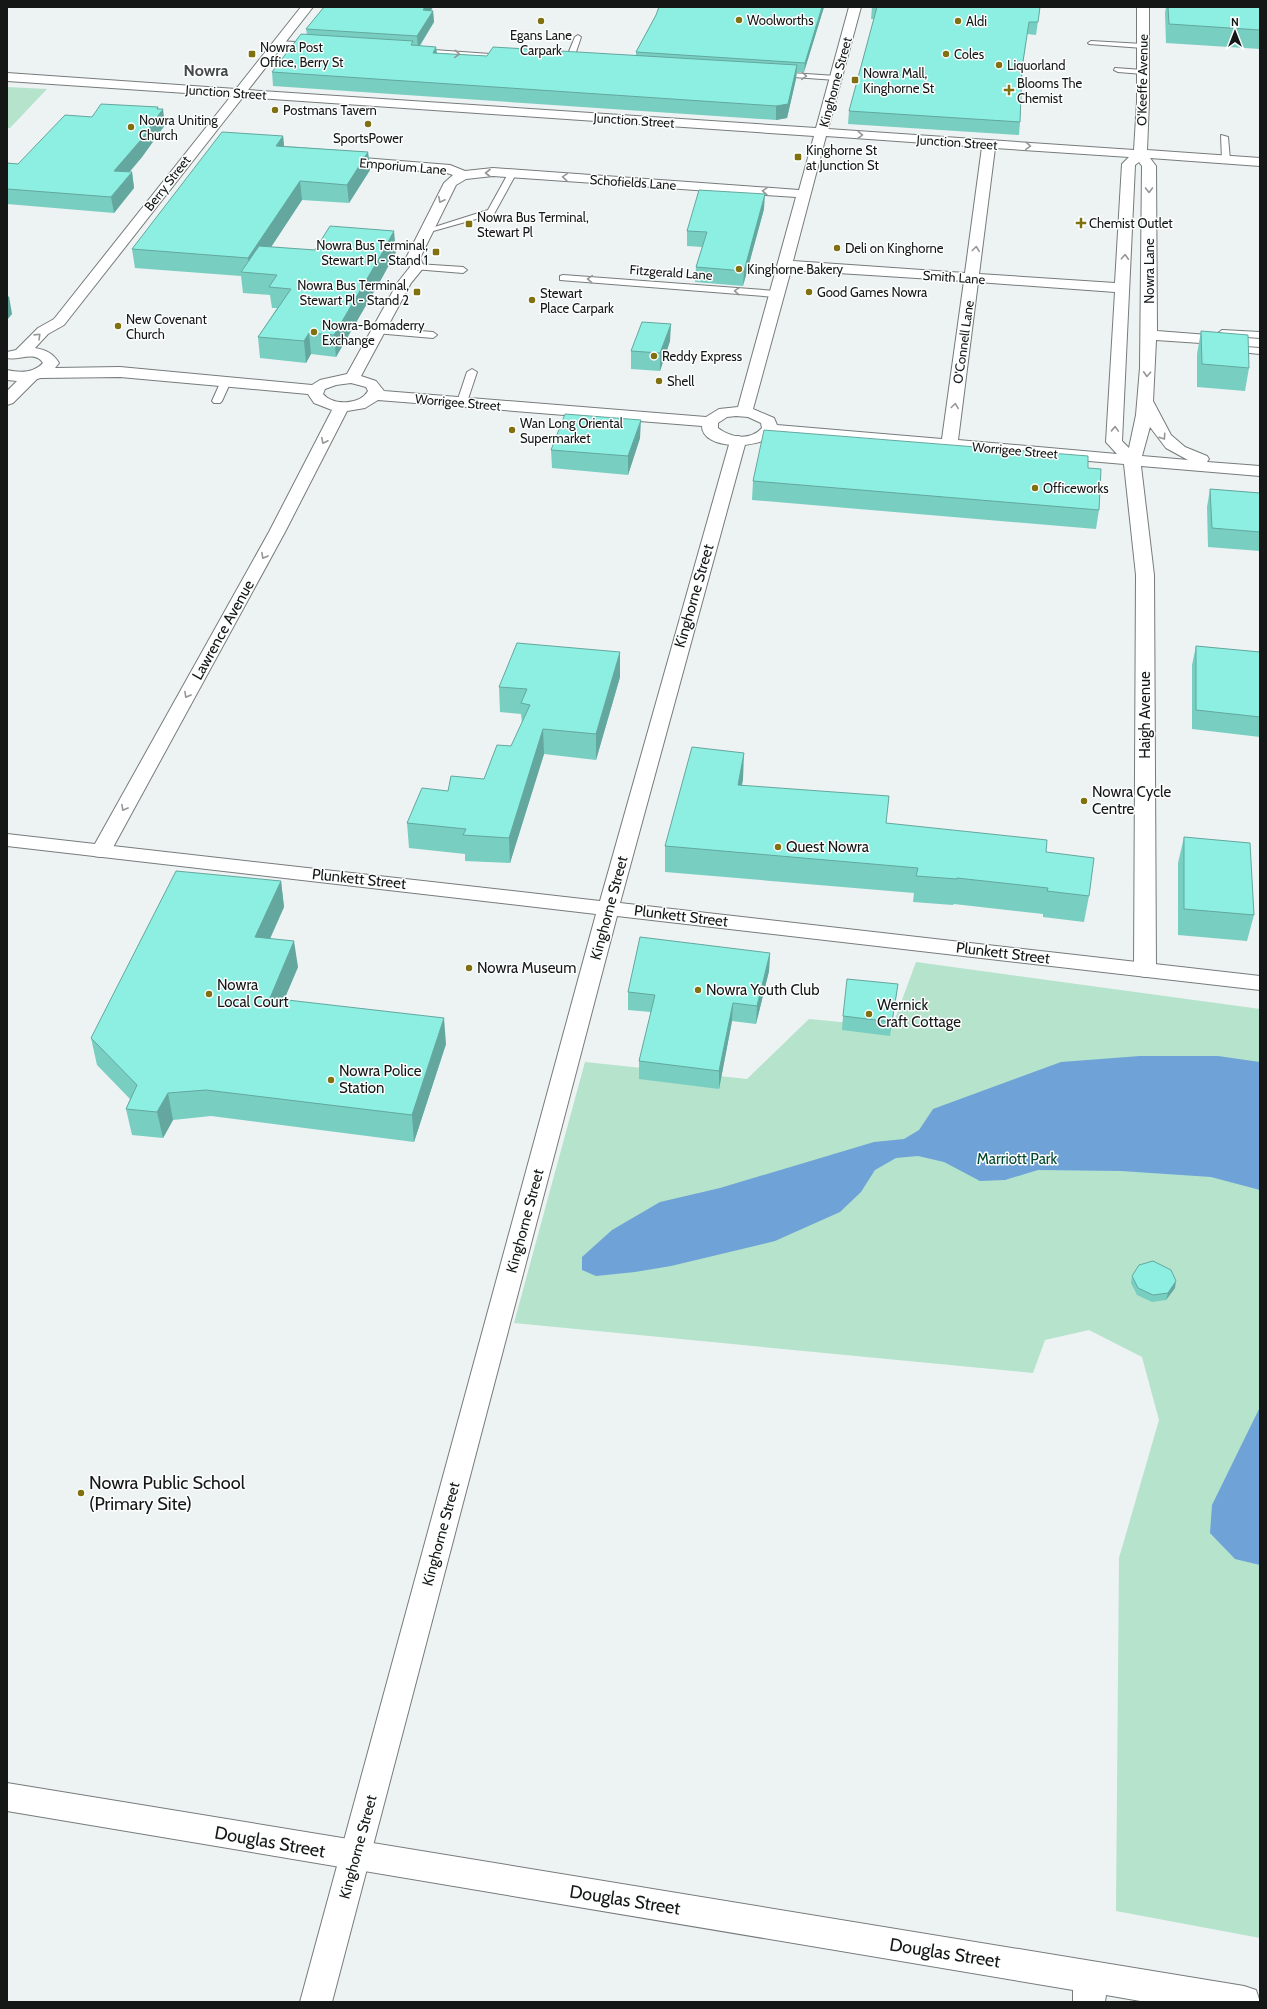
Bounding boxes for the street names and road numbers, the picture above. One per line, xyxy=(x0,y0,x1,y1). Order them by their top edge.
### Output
street label: O'Keeffe Avenue xyxy=(1133,34,1151,126)
street label: Kinghorne Street xyxy=(815,35,855,129)
street label: Junction Street xyxy=(184,81,268,103)
street label: Junction Street xyxy=(592,109,676,131)
street label: Junction Street xyxy=(915,131,999,153)
street label: Berry Street xyxy=(141,152,194,214)
street label: Emporium Lane xyxy=(359,154,448,178)
street label: Schofields Lane xyxy=(589,171,677,193)
street label: Nowra Lane xyxy=(1141,238,1157,304)
street label: Fitzgerald Lane xyxy=(629,261,713,283)
street label: Smith Lane xyxy=(922,267,986,287)
street label: O'Connell Lane xyxy=(949,299,977,385)
street label: Worrigee Street xyxy=(414,390,502,414)
street label: Worrigee Street xyxy=(971,438,1059,462)
street label: Kinghorne Street xyxy=(671,542,717,650)
street label: Lawrence Avenue xyxy=(188,577,258,683)
street label: Haigh Avenue xyxy=(1136,671,1154,759)
street label: Kinghorne Street xyxy=(586,854,632,962)
street label: Plunkett Street xyxy=(311,865,407,893)
street label: Plunkett Street xyxy=(633,901,729,931)
street label: Plunkett Street xyxy=(955,938,1051,968)
street label: Kinghorne Street xyxy=(502,1167,548,1275)
street label: Kinghorne Street xyxy=(418,1480,464,1588)
street label: Kinghorne Street xyxy=(335,1793,381,1901)
street label: Douglas Street xyxy=(213,1821,327,1863)
street label: Douglas Street xyxy=(568,1880,682,1920)
street label: Douglas Street xyxy=(888,1933,1002,1973)

